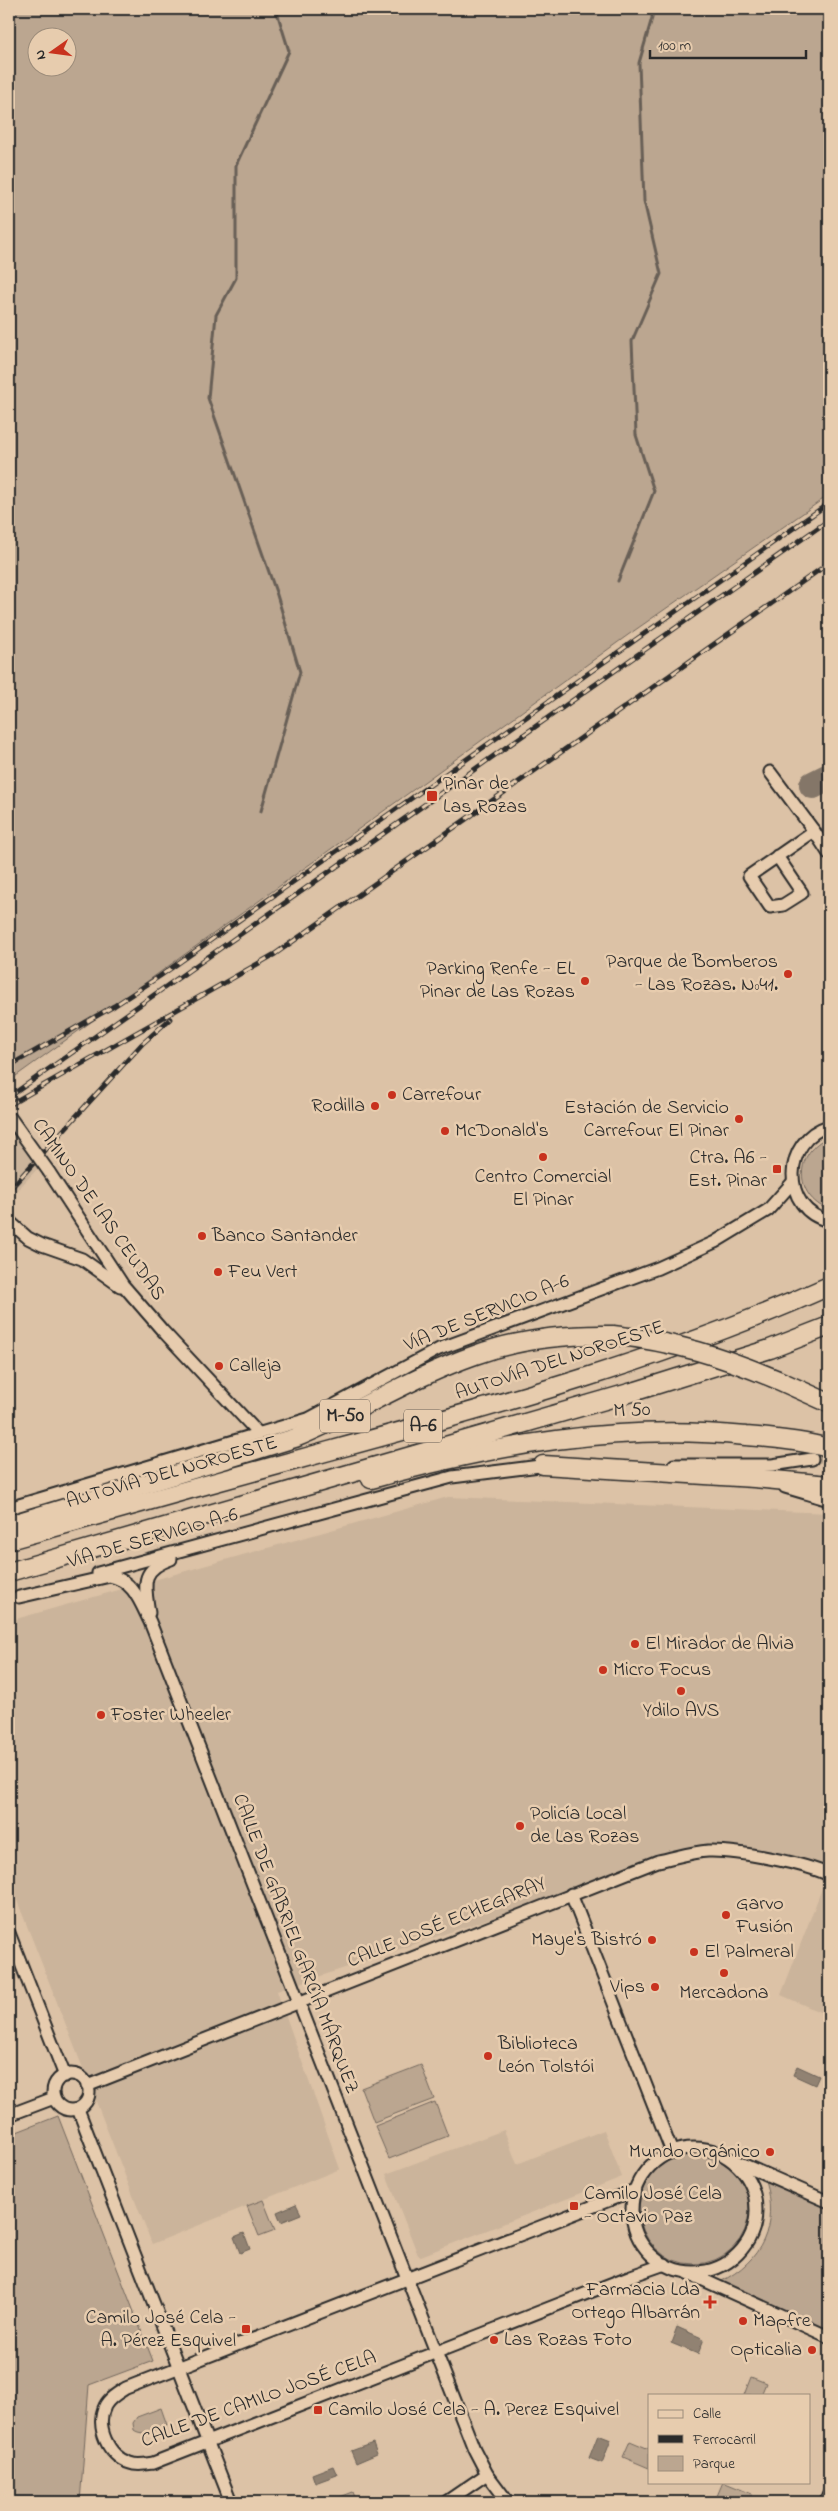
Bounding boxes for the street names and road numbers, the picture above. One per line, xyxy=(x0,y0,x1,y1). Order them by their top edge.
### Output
street label: CAMINO DE LAS CEUDAS xyxy=(24,1113,172,1307)
street label: VÍA DE SERVICIO A-6 xyxy=(399,1268,574,1361)
street label: AUTOVÍA DEL NOROESTE xyxy=(452,1313,668,1409)
street label: M 50 xyxy=(613,1396,651,1426)
road number: M-50 xyxy=(320,1400,370,1432)
road number: A-6 xyxy=(404,1410,442,1442)
street label: AUTOVÍA DEL NOROESTE xyxy=(63,1429,281,1517)
street label: VÍA DE SERVICIO A-6 xyxy=(64,1501,242,1577)
street label: CALLE DE GABRIEL GARCÍA MÁRQUEZ xyxy=(224,1790,366,2098)
street label: CALLE JOSÉ ECHEGARAY xyxy=(343,1870,551,1976)
street label: CALLE DE CAMILO JOSÉ CELA xyxy=(137,2344,381,2456)

